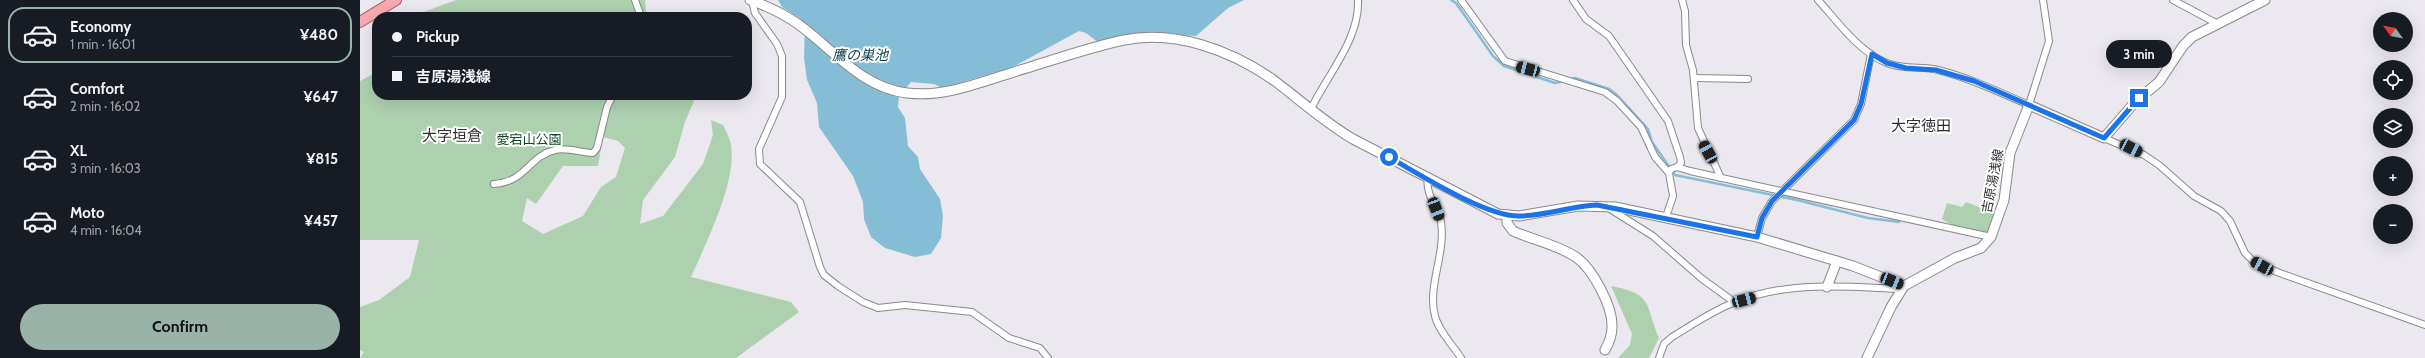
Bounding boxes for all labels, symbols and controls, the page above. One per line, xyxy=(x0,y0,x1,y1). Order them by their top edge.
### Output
north arrow xyxy=(2373,12,2413,52)
map controls xyxy=(2373,12,2413,244)
icon: car xyxy=(22,17,58,53)
text: Economy xyxy=(70,18,131,36)
text: ¥480 xyxy=(300,26,338,44)
text: Pickup xyxy=(416,28,459,46)
text: 1 min · 16:01 xyxy=(70,36,135,52)
callout: 3 min xyxy=(2106,40,2172,68)
water label: 鷹の巣池 xyxy=(832,46,890,64)
text: 3 min xyxy=(2123,46,2155,62)
car xyxy=(1515,60,1541,78)
button: locate xyxy=(2373,60,2413,100)
text: 吉原湯浅線 xyxy=(416,68,491,86)
icon: car xyxy=(22,79,58,115)
text: Comfort xyxy=(70,80,124,98)
text: ¥647 xyxy=(304,88,338,106)
route end xyxy=(2130,89,2148,107)
text: 2 min · 16:02 xyxy=(70,98,140,114)
button: layers xyxy=(2373,108,2413,148)
district label: 大字徳田 xyxy=(1891,117,1951,135)
district label: 大字垣倉 xyxy=(422,127,482,145)
park label: 愛宕山公園 xyxy=(496,131,562,147)
car xyxy=(2118,137,2144,159)
car xyxy=(1697,139,1719,165)
icon: car xyxy=(22,141,58,177)
text: XL xyxy=(70,142,87,160)
route start xyxy=(1380,148,1398,166)
street label: 吉原湯浅線 xyxy=(1978,148,2006,214)
text: ¥815 xyxy=(306,150,338,168)
button: + xyxy=(2373,156,2413,196)
text: 3 min · 16:03 xyxy=(70,160,141,176)
car xyxy=(1426,196,1446,222)
icon: car xyxy=(22,203,58,239)
text: Moto xyxy=(70,204,104,222)
button: − xyxy=(2373,204,2413,244)
text: ¥457 xyxy=(304,212,338,230)
text: 4 min · 16:04 xyxy=(70,222,142,238)
car xyxy=(2249,255,2275,277)
car xyxy=(1879,271,1905,291)
car xyxy=(1731,291,1757,309)
button: Confirm xyxy=(20,304,340,350)

